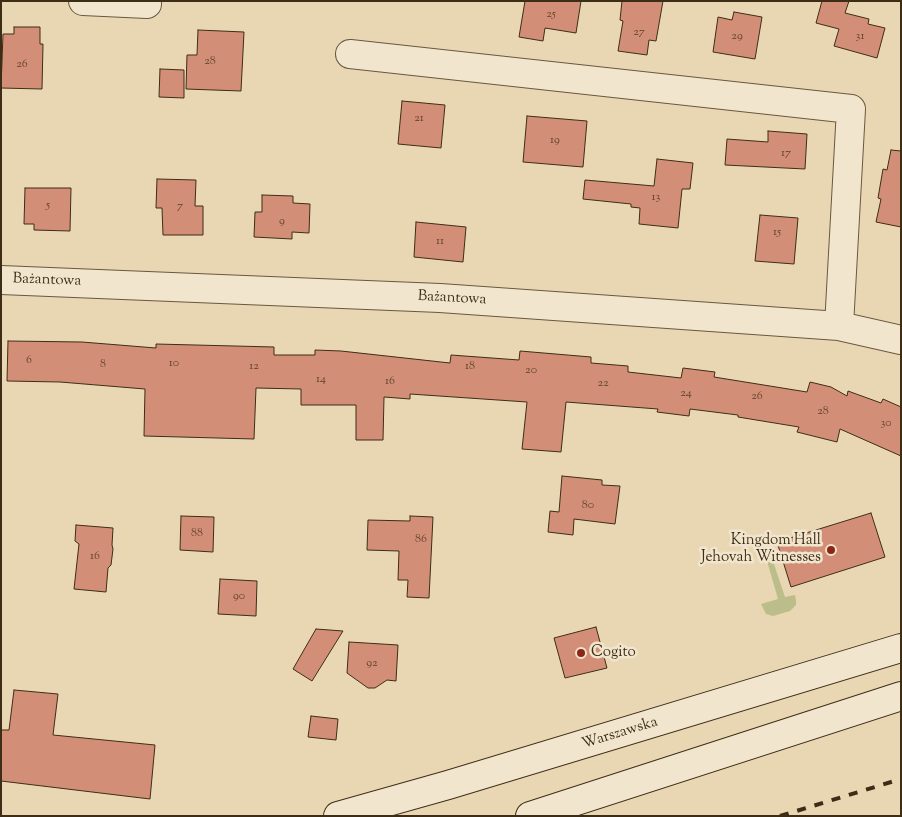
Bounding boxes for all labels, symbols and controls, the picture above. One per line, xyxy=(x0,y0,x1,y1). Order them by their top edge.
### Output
house number: 25 xyxy=(546,8,556,22)
house number: 27 xyxy=(633,26,645,40)
house number: 29 xyxy=(731,30,743,44)
house number: 31 xyxy=(856,30,864,44)
house number: 28 xyxy=(204,55,216,69)
house number: 26 xyxy=(16,58,28,72)
house number: 21 xyxy=(414,112,424,126)
house number: 19 xyxy=(550,134,560,148)
house number: 17 xyxy=(781,147,791,161)
house number: 13 xyxy=(652,191,660,205)
house number: 5 xyxy=(46,199,50,213)
house number: 7 xyxy=(177,200,183,214)
house number: 9 xyxy=(279,215,285,229)
house number: 15 xyxy=(773,226,781,240)
house number: 11 xyxy=(436,235,444,249)
street label: Bażantowa xyxy=(12,271,82,291)
street label: Bażantowa xyxy=(417,288,487,310)
house number: 6 xyxy=(26,354,32,368)
house number: 10 xyxy=(169,357,179,371)
house number: 8 xyxy=(100,358,106,372)
house number: 12 xyxy=(249,360,259,374)
house number: 18 xyxy=(465,360,475,374)
house number: 20 xyxy=(525,364,537,378)
house number: 14 xyxy=(316,373,326,387)
house number: 16 xyxy=(385,375,395,389)
house number: 22 xyxy=(597,377,609,391)
house number: 24 xyxy=(680,387,692,401)
house number: 26 xyxy=(751,390,763,404)
house number: 28 xyxy=(817,405,829,419)
house number: 30 xyxy=(880,417,892,431)
house number: 80 xyxy=(582,499,594,513)
house number: 88 xyxy=(191,527,203,541)
place label: Kingdom Hall Jehovah Witnesses xyxy=(701,532,821,567)
house number: 86 xyxy=(415,533,427,547)
marker: Kingdom Hall Jehovah Witnesses xyxy=(825,544,837,556)
house number: 16 xyxy=(90,550,100,564)
house number: 90 xyxy=(233,590,245,604)
place label: Cogito xyxy=(591,644,636,662)
marker: Cogito xyxy=(575,647,587,659)
house number: 92 xyxy=(366,657,378,671)
street label: Warszawska xyxy=(580,714,660,754)

